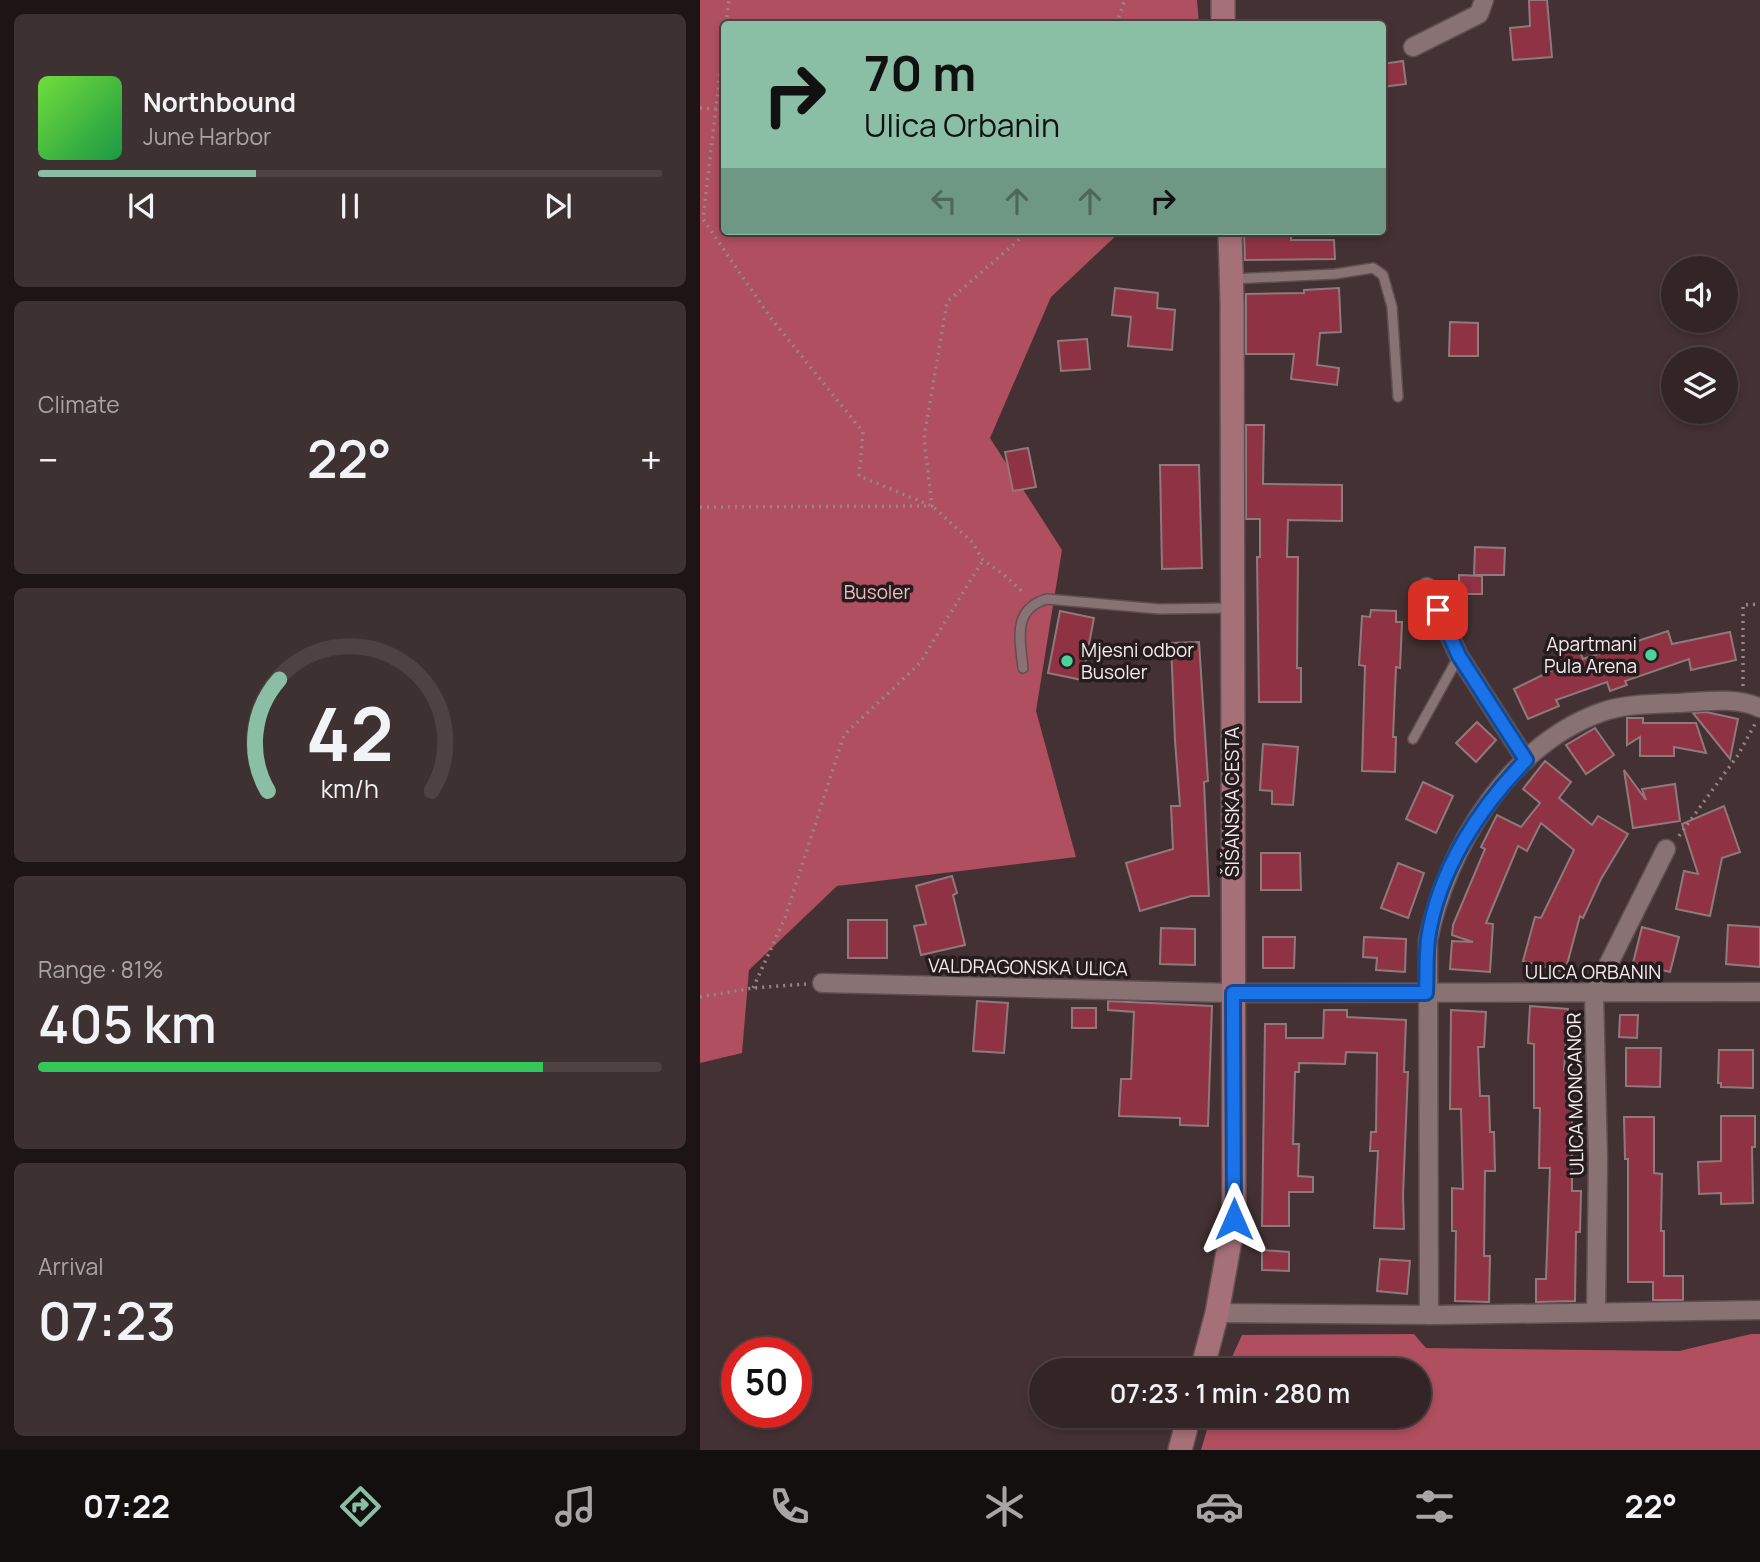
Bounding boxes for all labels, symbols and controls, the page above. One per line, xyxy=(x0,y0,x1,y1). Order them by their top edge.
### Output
text: 70 m xyxy=(864,39,976,106)
icon: right xyxy=(749,49,840,140)
text: Northbound xyxy=(143,84,296,120)
text: Ulica Orbanin xyxy=(864,103,1060,147)
text: June Harbor xyxy=(143,120,271,152)
icon: left xyxy=(925,182,963,220)
icon: ahead xyxy=(998,182,1036,220)
icon: ahead xyxy=(1071,182,1109,220)
icon: right xyxy=(1144,182,1182,220)
icon: previous xyxy=(123,187,161,225)
icon: pause xyxy=(331,187,369,225)
icon: next xyxy=(539,187,577,225)
map controls xyxy=(1661,256,1738,424)
button: sound xyxy=(1661,256,1738,333)
button: layers xyxy=(1661,347,1738,424)
text: Climate xyxy=(38,388,120,420)
text: 22° xyxy=(307,423,392,494)
text: − xyxy=(38,433,59,485)
text: + xyxy=(640,433,662,485)
park label: Busoler xyxy=(844,579,910,605)
pin xyxy=(1408,580,1468,640)
icon: arrive xyxy=(1419,591,1457,629)
place label: Apartmani Pula Arena xyxy=(1544,631,1637,679)
place label: Mjesni odbor Busoler xyxy=(1081,637,1194,685)
marker: Apartmani Pula Arena xyxy=(1643,647,1659,663)
marker: Mjesni odbor Busoler xyxy=(1059,653,1075,669)
text: 42 xyxy=(306,683,394,783)
street label: ŠIŠANSKA CESTA xyxy=(1219,727,1245,877)
text: km/h xyxy=(321,771,379,806)
street label: VALDRAGONSKA ULICA xyxy=(928,952,1128,982)
text: Range · 81% xyxy=(38,953,163,985)
street label: ULICA ORBANIN xyxy=(1525,959,1661,985)
text: 405 km xyxy=(38,988,217,1059)
street label: ULICA MONCANOR xyxy=(1561,1012,1589,1176)
position arrow xyxy=(1197,1182,1271,1256)
text: Arrival xyxy=(38,1250,104,1282)
text: 07:23 xyxy=(38,1285,176,1356)
speed limit sign: 50 xyxy=(721,1337,812,1428)
text: 07:23 · 1 min · 280 m xyxy=(1110,1375,1350,1411)
icon: directions xyxy=(336,1482,385,1531)
icon: music xyxy=(551,1482,600,1531)
icon: phone xyxy=(765,1482,814,1531)
icon: climate xyxy=(980,1482,1029,1531)
icon: car xyxy=(1195,1482,1244,1531)
icon: filters xyxy=(1410,1482,1459,1531)
text: 07:22 xyxy=(83,1484,170,1528)
text: 22° xyxy=(1625,1484,1677,1528)

